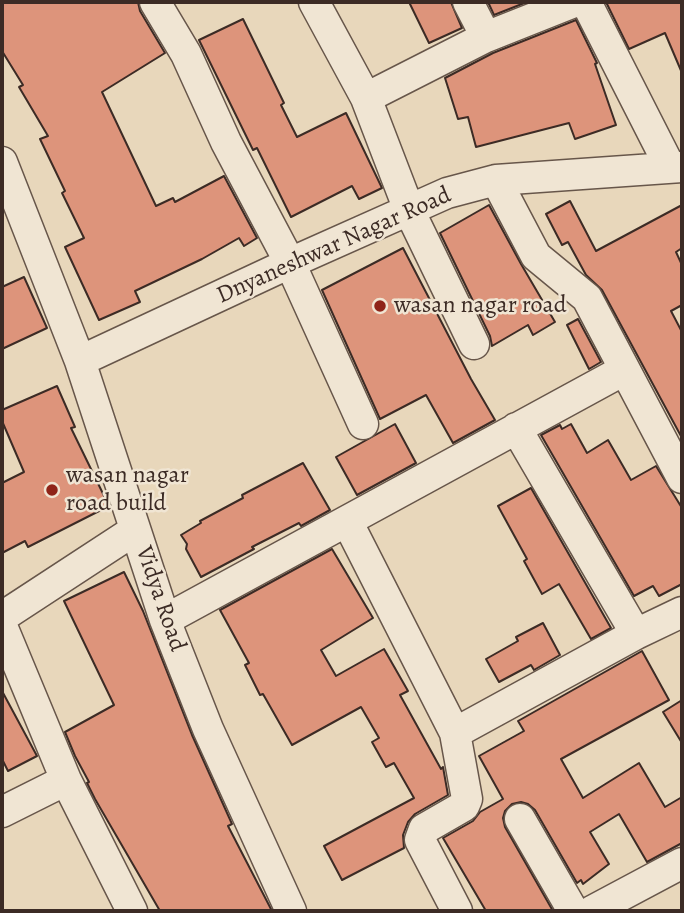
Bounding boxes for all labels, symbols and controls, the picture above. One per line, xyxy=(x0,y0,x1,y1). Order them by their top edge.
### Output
street label: Dnyaneshwar Nagar Road xyxy=(212,181,456,311)
place label: wasan nagar road xyxy=(394,292,567,320)
marker: wasan nagar road xyxy=(372,298,388,314)
place label: wasan nagar road build xyxy=(66,462,189,518)
marker: wasan nagar road build xyxy=(44,482,60,498)
street label: Vidya Road xyxy=(129,543,191,655)

